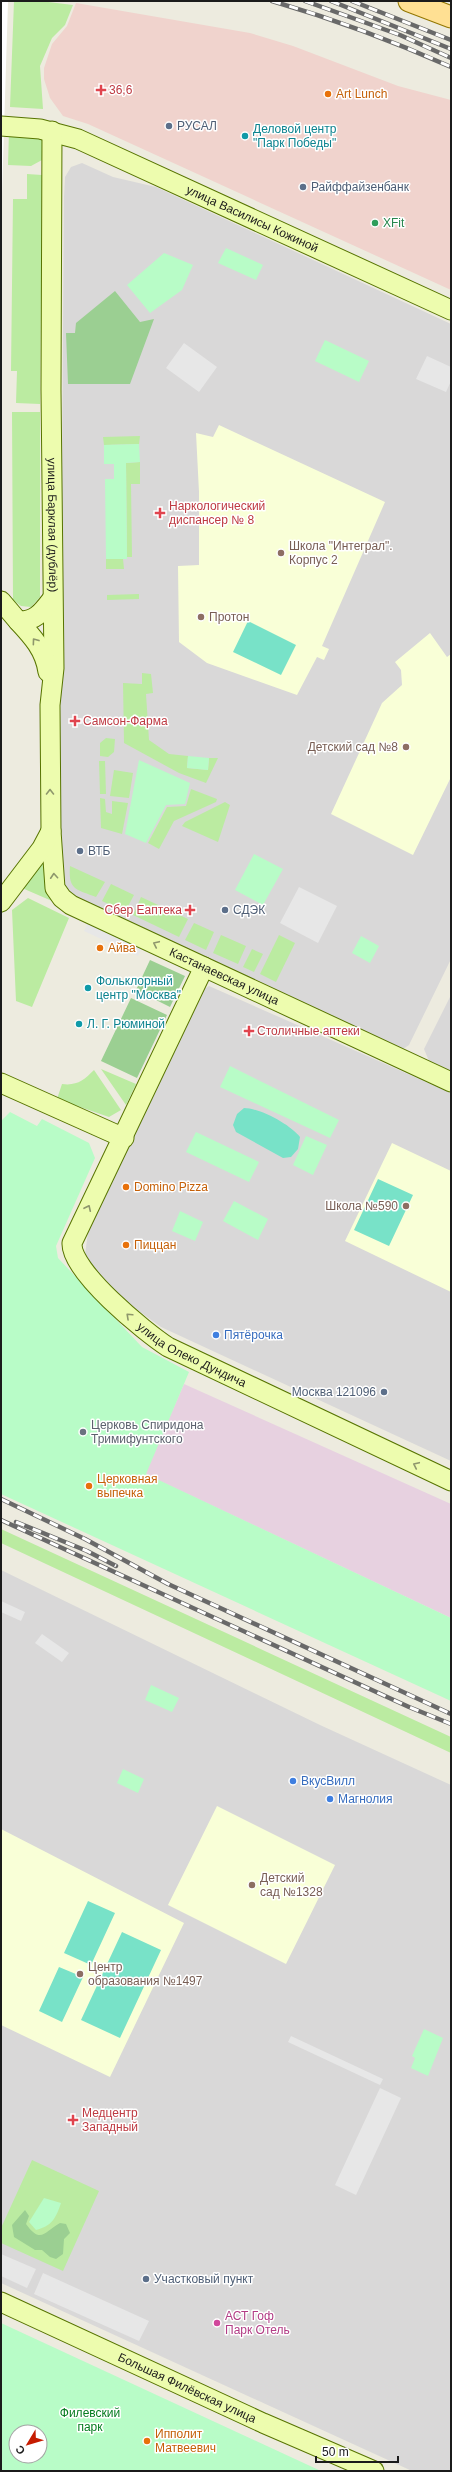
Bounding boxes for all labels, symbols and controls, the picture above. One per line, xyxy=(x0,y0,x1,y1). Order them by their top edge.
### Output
place label: 36,6 xyxy=(109,83,133,97)
marker: 36,6 xyxy=(96,85,106,95)
place label: Art Lunch xyxy=(336,87,387,101)
marker: Art Lunch xyxy=(323,89,333,99)
place label: РУСАЛ xyxy=(177,119,217,133)
marker: РУСАЛ xyxy=(164,121,174,131)
place label: Деловой центр "Парк Победы" xyxy=(253,122,337,150)
marker: Деловой центр "Парк Победы" xyxy=(240,131,250,141)
place label: Райффайзенбанк xyxy=(311,180,410,194)
marker: Райффайзенбанк xyxy=(298,182,308,192)
street label: улица Василисы Кожиной xyxy=(184,183,320,255)
place label: XFit xyxy=(383,216,405,230)
marker: XFit xyxy=(370,218,380,228)
street label: улица Барклая (дублёр) xyxy=(45,458,60,592)
place label: Наркологический диспансер № 8 xyxy=(169,499,265,527)
marker: Наркологический диспансер № 8 xyxy=(154,507,166,519)
place label: Школа "Интеграл". Корпус 2 xyxy=(289,539,393,567)
marker: Школа "Интеграл". Корпус 2 xyxy=(276,548,286,558)
place label: Протон xyxy=(209,610,249,624)
marker: Протон xyxy=(196,612,206,622)
one-way arrow xyxy=(32,638,40,645)
place label: Самсон-Фарма xyxy=(83,714,168,728)
marker: Самсон-Фарма xyxy=(70,716,80,726)
place label: Детский сад №8 xyxy=(308,740,398,754)
marker: Детский сад №8 xyxy=(401,742,411,752)
one-way arrow xyxy=(46,789,54,795)
place label: ВТБ xyxy=(88,844,111,858)
marker: ВТБ xyxy=(75,846,85,856)
one-way arrow xyxy=(50,873,58,879)
place label: Сбер Еаптека xyxy=(105,903,182,917)
place label: СДЭК xyxy=(233,903,265,917)
marker: Сбер Еаптека xyxy=(185,905,195,915)
marker: СДЭК xyxy=(220,905,230,915)
place label: Айва xyxy=(108,941,136,955)
one-way arrow xyxy=(153,941,160,949)
marker: Айва xyxy=(95,943,105,953)
street label: Кастанаевская улица xyxy=(167,945,281,1008)
place label: Фольклорный центр "Москва" xyxy=(96,974,181,1002)
marker: Фольклорный центр "Москва" xyxy=(83,983,93,993)
place label: Л. Г. Рюминой xyxy=(87,1017,165,1031)
marker: Л. Г. Рюминой xyxy=(74,1019,84,1029)
place label: Столичные аптеки xyxy=(257,1024,360,1038)
marker: Столичные аптеки xyxy=(244,1026,254,1036)
place label: Domino Pizza xyxy=(134,1180,208,1194)
marker: Domino Pizza xyxy=(121,1182,131,1192)
place label: Школа №590 xyxy=(325,1199,398,1213)
marker: Школа №590 xyxy=(401,1201,411,1211)
one-way arrow xyxy=(83,1204,91,1212)
place label: Пиццан xyxy=(134,1238,176,1252)
marker: Пиццан xyxy=(121,1240,131,1250)
one-way arrow xyxy=(126,1314,134,1321)
street label: улица Олеко Дундича xyxy=(134,1320,249,1390)
place label: Пятёрочка xyxy=(224,1328,283,1342)
marker: Пятёрочка xyxy=(211,1330,221,1340)
place label: Москва 121096 xyxy=(292,1385,376,1399)
marker: Москва 121096 xyxy=(379,1387,389,1397)
place label: Церковь Спиридона Тримифунтского xyxy=(91,1418,204,1446)
marker: Церковь Спиридона Тримифунтского xyxy=(78,1427,88,1437)
one-way arrow xyxy=(412,1462,420,1470)
place label: Церковная выпечка xyxy=(97,1472,157,1500)
marker: Церковная выпечка xyxy=(84,1481,94,1491)
place label: ВкусВилл xyxy=(301,1774,355,1788)
marker: ВкусВилл xyxy=(288,1776,298,1786)
place label: Магнолия xyxy=(338,1792,392,1806)
marker: Магнолия xyxy=(325,1794,335,1804)
place label: Детский сад №1328 xyxy=(260,1871,323,1899)
marker: Детский сад №1328 xyxy=(247,1880,257,1890)
place label: Центр образования №1497 xyxy=(88,1960,203,1988)
marker: Центр образования №1497 xyxy=(75,1969,85,1979)
place label: Медцентр Западный xyxy=(82,2106,138,2134)
marker: Медцентр Западный xyxy=(67,2114,79,2126)
place label: Участковый пункт xyxy=(154,2272,254,2286)
marker: Участковый пункт xyxy=(141,2274,151,2284)
place label: АСТ Гоф Парк Отель xyxy=(225,2309,290,2337)
marker: АСТ Гоф Парк Отель xyxy=(212,2318,222,2328)
street label: Большая Филёвская улица xyxy=(116,2350,259,2426)
park label: Филевский парк xyxy=(60,2406,120,2434)
north arrow xyxy=(8,2424,48,2464)
place label: Ипполит Матвеевич xyxy=(155,2427,216,2455)
marker: Ипполит Матвеевич xyxy=(142,2436,152,2446)
scale bar xyxy=(316,2438,398,2464)
text: С xyxy=(13,2443,27,2457)
text: 50 m xyxy=(322,2445,349,2459)

